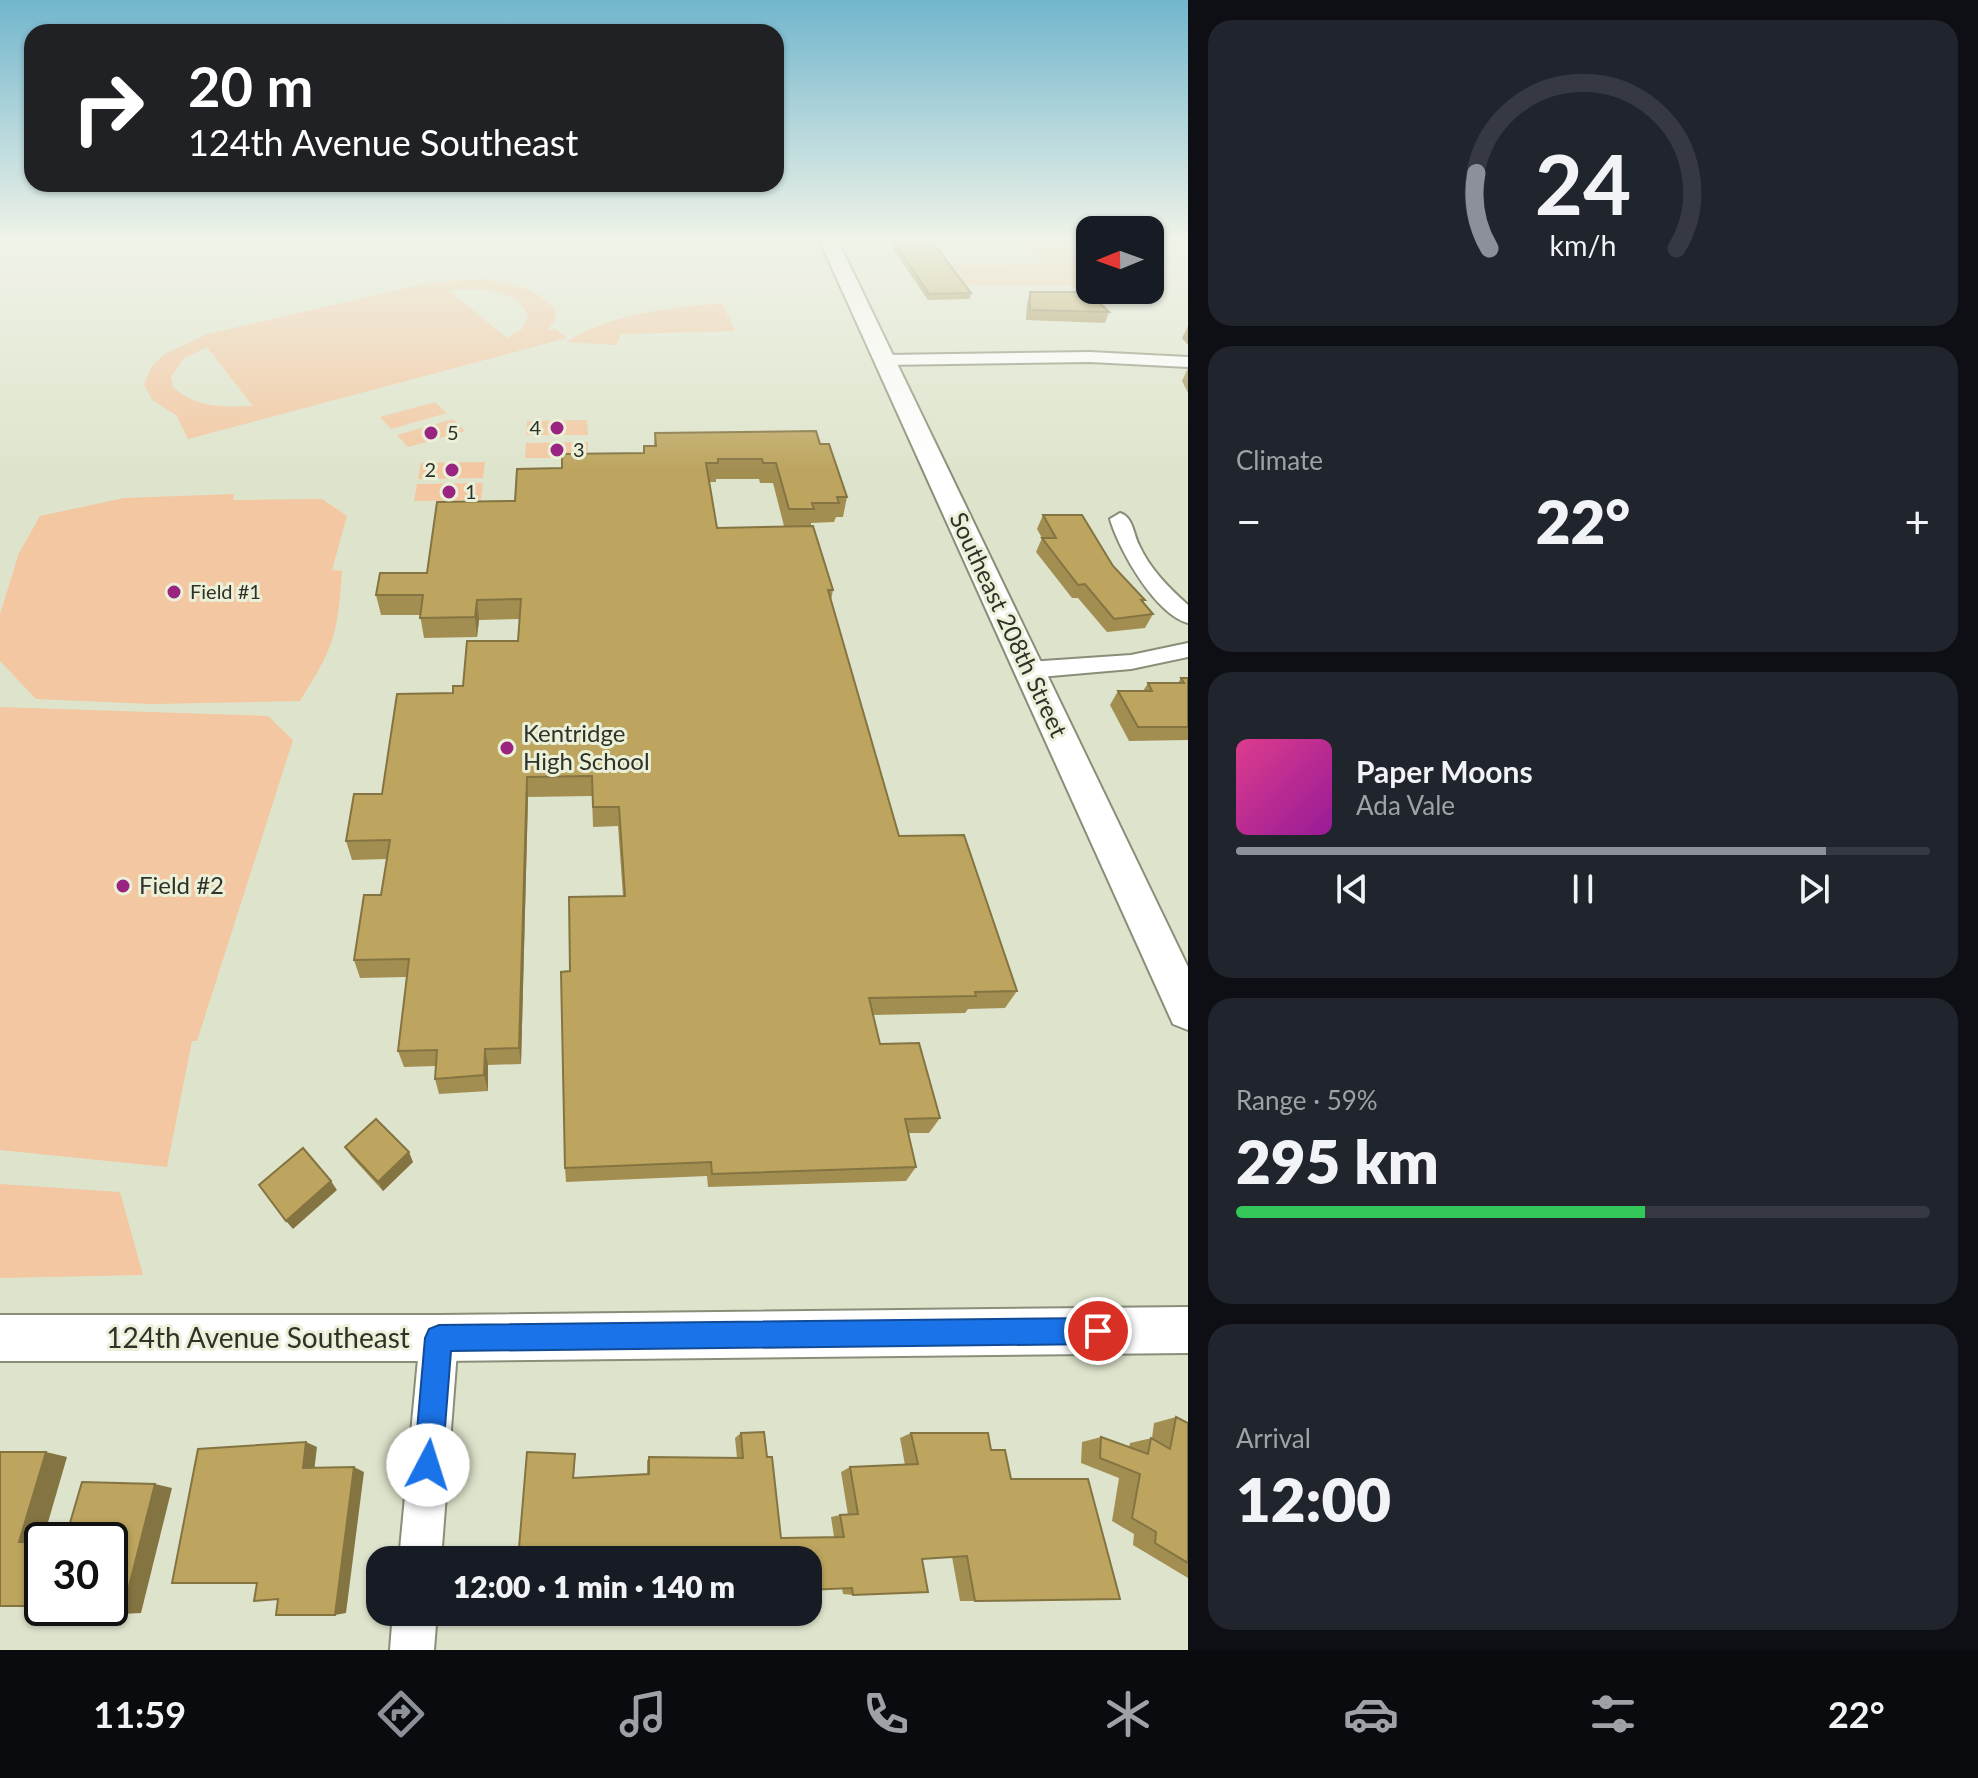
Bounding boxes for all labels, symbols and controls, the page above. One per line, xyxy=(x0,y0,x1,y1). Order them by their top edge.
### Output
text: 20 m xyxy=(188,52,313,119)
icon: right xyxy=(56,56,160,160)
text: 124th Avenue Southeast xyxy=(188,120,578,164)
text: 24 xyxy=(1535,133,1631,233)
north arrow xyxy=(1076,216,1164,304)
map controls xyxy=(1076,216,1164,304)
text: km/h xyxy=(1550,228,1616,262)
place label: 4 xyxy=(529,415,541,439)
marker: 4 xyxy=(548,419,566,437)
place label: 5 xyxy=(447,420,459,444)
marker: 5 xyxy=(422,424,440,442)
place label: 3 xyxy=(573,437,585,461)
marker: 3 xyxy=(548,441,566,459)
text: Climate xyxy=(1236,444,1323,476)
place label: 2 xyxy=(424,457,436,481)
marker: 2 xyxy=(443,461,461,479)
place label: 1 xyxy=(465,479,477,503)
marker: 1 xyxy=(440,483,458,501)
text: 22° xyxy=(1536,485,1630,557)
text: − xyxy=(1236,495,1262,547)
text: + xyxy=(1904,495,1930,547)
street label: Southeast 208th Street xyxy=(944,507,1074,742)
place label: Field #1 xyxy=(190,579,261,603)
marker: Field #1 xyxy=(165,583,183,601)
place label: Kentridge High School xyxy=(523,718,650,775)
marker: Kentridge High School xyxy=(498,739,516,757)
text: Paper Moons xyxy=(1356,753,1533,789)
text: Ada Vale xyxy=(1356,789,1455,821)
icon: previous xyxy=(1330,867,1374,911)
icon: pause xyxy=(1561,867,1605,911)
icon: next xyxy=(1792,867,1836,911)
place label: Field #2 xyxy=(139,870,224,899)
marker: Field #2 xyxy=(114,877,132,895)
text: Range · 59% xyxy=(1236,1084,1378,1116)
text: 295 km xyxy=(1236,1125,1439,1197)
pin xyxy=(1064,1297,1132,1365)
icon: arrive xyxy=(1076,1309,1120,1353)
street label: 124th Avenue Southeast xyxy=(106,1320,410,1354)
text: Arrival xyxy=(1236,1422,1311,1454)
position arrow xyxy=(386,1423,470,1507)
text: 12:00 xyxy=(1236,1463,1391,1535)
speed limit sign: 30 xyxy=(24,1522,128,1626)
text: 12:00 · 1 min · 140 m xyxy=(453,1568,735,1604)
icon: directions xyxy=(373,1686,429,1742)
icon: music xyxy=(615,1686,671,1742)
icon: phone xyxy=(858,1686,914,1742)
icon: climate xyxy=(1100,1686,1156,1742)
icon: car xyxy=(1343,1686,1399,1742)
icon: filters xyxy=(1585,1686,1641,1742)
text: 11:59 xyxy=(93,1692,186,1736)
text: 22° xyxy=(1828,1692,1885,1736)

